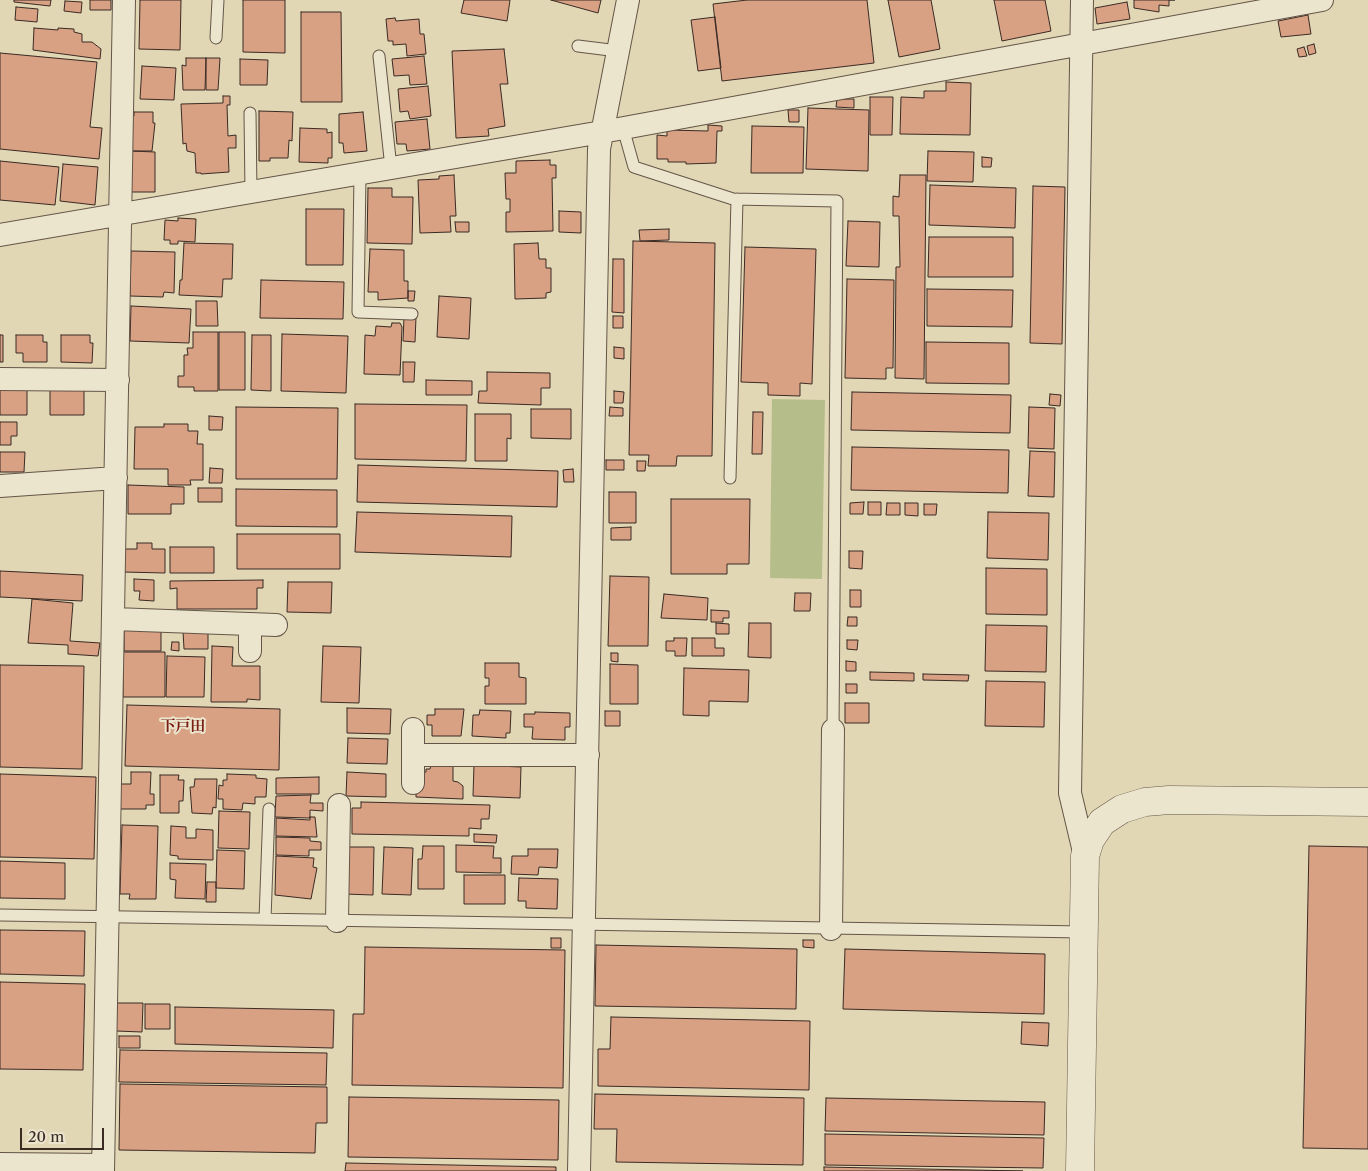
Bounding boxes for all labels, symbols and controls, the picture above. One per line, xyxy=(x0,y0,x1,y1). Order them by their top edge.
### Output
district label: 下戸田 xyxy=(161,718,205,736)
scale bar xyxy=(22,1118,106,1150)
text: 20 m xyxy=(28,1127,64,1146)

